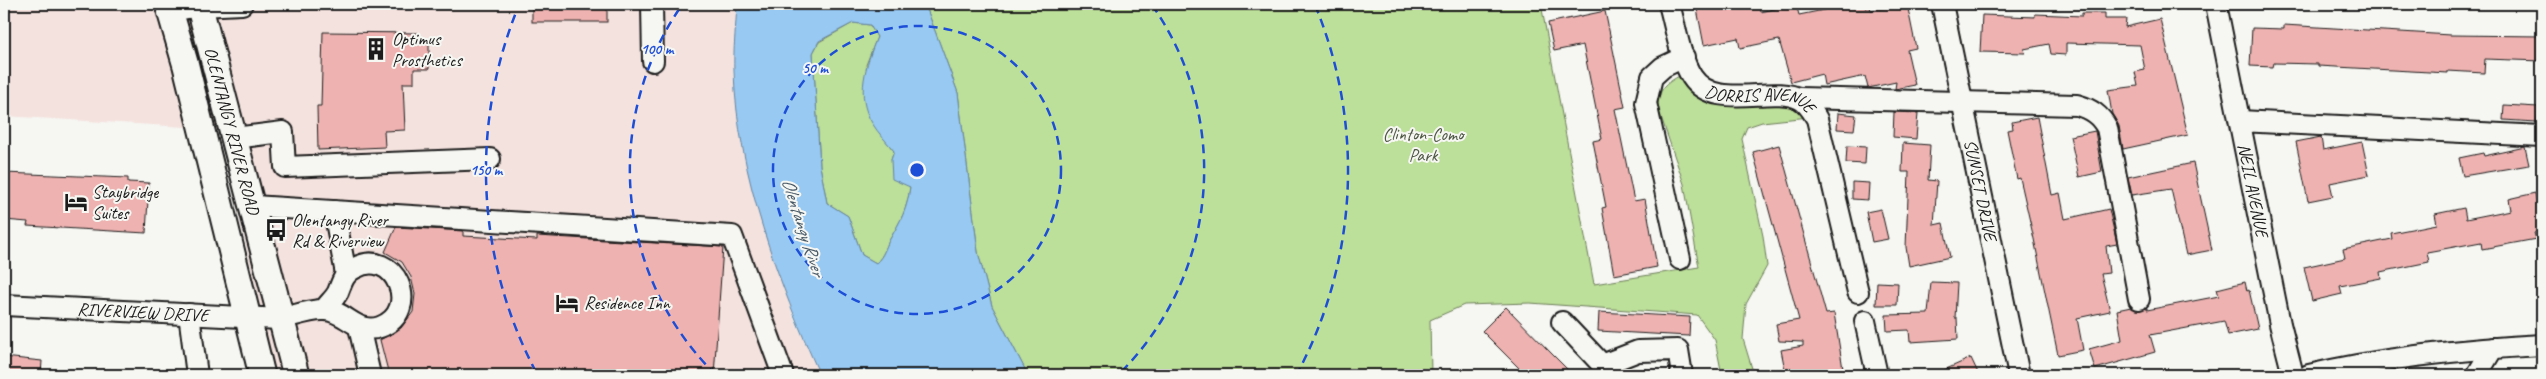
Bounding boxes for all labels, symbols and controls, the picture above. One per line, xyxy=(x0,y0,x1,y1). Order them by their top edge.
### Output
place label: Optimus Prosthetics xyxy=(392,28,464,71)
building icon: Optimus Prosthetics xyxy=(363,36,389,62)
text: 100 m xyxy=(641,40,675,59)
street label: OLENTANGY RIVER ROAD xyxy=(200,45,265,218)
text: 50 m xyxy=(802,59,829,78)
street label: DORRIS AVENUE xyxy=(1702,80,1822,119)
park label: Clinton-Como Park xyxy=(1383,123,1465,166)
street label: SUNSET DRIVE xyxy=(1959,137,2002,245)
street label: NEIL AVENUE xyxy=(2233,142,2274,241)
text: 150 m xyxy=(470,161,504,180)
centre of rings xyxy=(908,161,926,179)
water label: Olentangy River xyxy=(776,175,831,282)
place label: Staybridge Suites xyxy=(92,181,159,224)
hotel icon: Staybridge Suites xyxy=(63,189,89,215)
place label: Olentangy River Rd & Riverview xyxy=(292,209,389,252)
bus stop icon: Olentangy River Rd & Riverview xyxy=(263,217,289,243)
hotel icon: Residence Inn xyxy=(554,290,580,316)
place label: Residence Inn xyxy=(584,292,671,314)
street label: RIVERVIEW DRIVE xyxy=(77,298,211,326)

